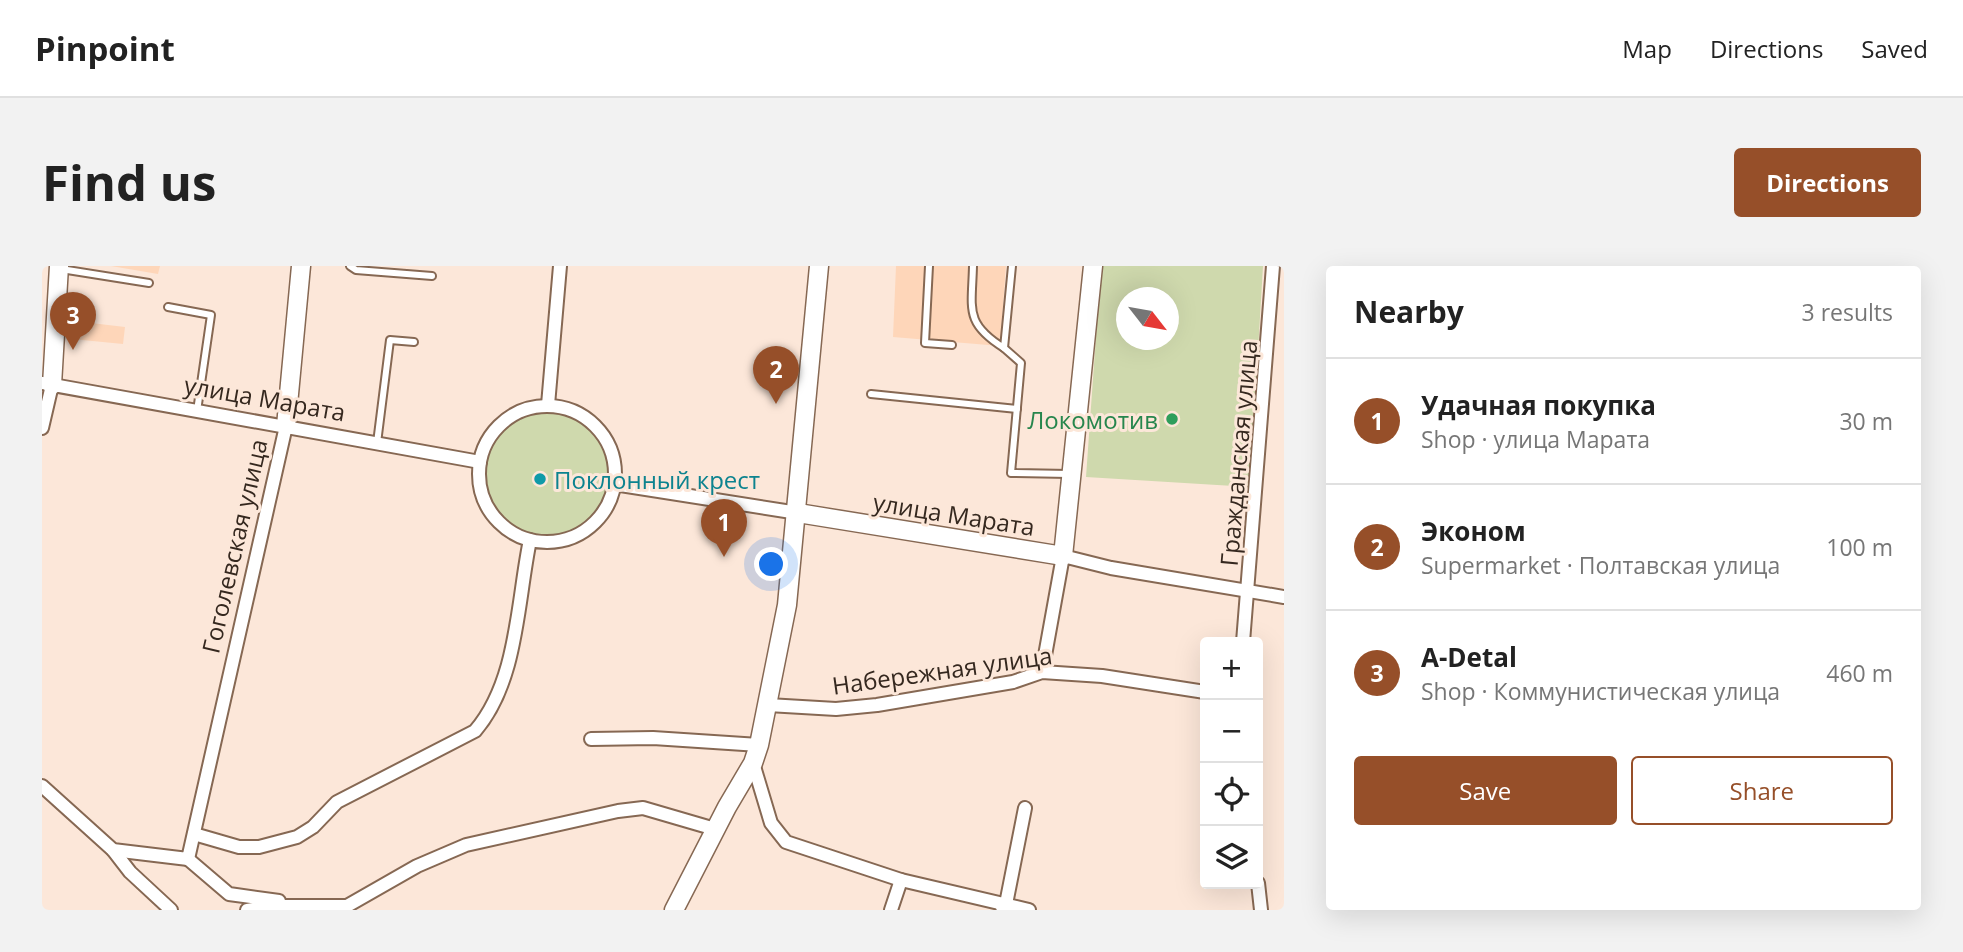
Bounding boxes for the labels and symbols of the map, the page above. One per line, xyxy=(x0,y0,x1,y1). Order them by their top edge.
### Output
north arrow xyxy=(1116,287,1179,350)
pin: 3 xyxy=(50,292,96,350)
street label: Гражданская улица xyxy=(1212,339,1264,567)
pin: 2 xyxy=(753,346,799,404)
street label: улица Марата xyxy=(182,368,348,428)
place label: Локомотив xyxy=(1027,403,1158,436)
marker: Локомотив xyxy=(1164,411,1180,427)
street label: Гоголевская улица xyxy=(193,436,275,656)
place label: Поклонный крест xyxy=(554,463,760,496)
marker: Поклонный крест xyxy=(532,471,548,487)
street label: улица Марата xyxy=(871,485,1037,543)
pin: 1 xyxy=(701,499,747,557)
your location xyxy=(754,547,788,581)
street label: Набережная улица xyxy=(830,638,1054,702)

